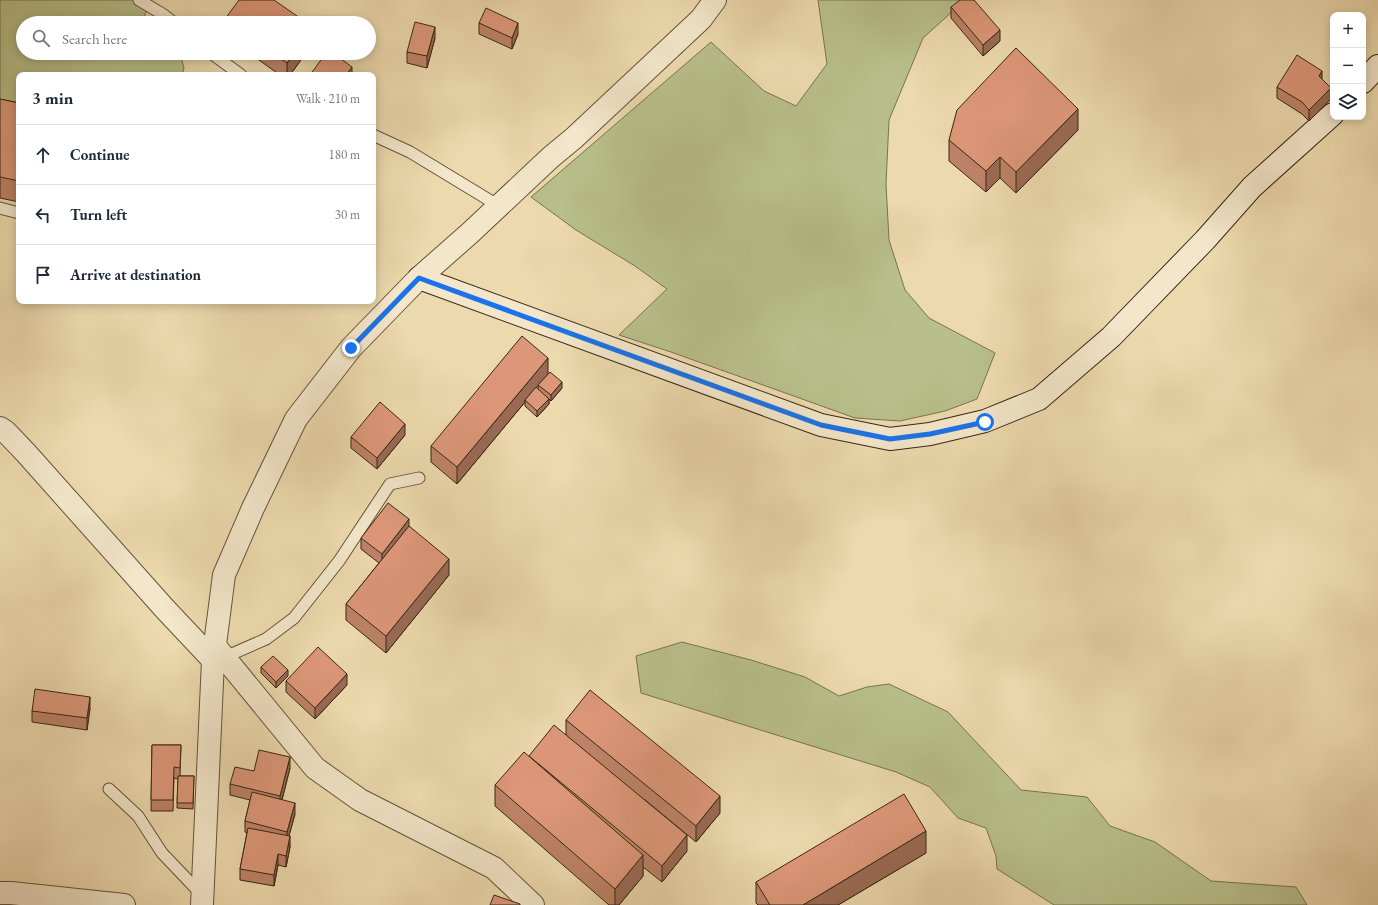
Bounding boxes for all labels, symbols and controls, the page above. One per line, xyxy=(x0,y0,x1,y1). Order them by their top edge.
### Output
map controls xyxy=(1330,12,1366,120)
button: + xyxy=(1330,12,1366,48)
search box xyxy=(16,16,376,60)
icon: search xyxy=(30,27,52,49)
text: Search here xyxy=(62,29,127,48)
button: − xyxy=(1330,48,1366,84)
button: layers xyxy=(1330,84,1366,120)
text: 3 min xyxy=(32,87,73,109)
text: Walk · 210 m xyxy=(296,90,360,107)
icon: ahead xyxy=(32,144,54,166)
text: Continue xyxy=(70,145,130,164)
text: 180 m xyxy=(329,146,360,163)
icon: left xyxy=(32,204,54,226)
text: Turn left xyxy=(70,205,127,224)
text: 30 m xyxy=(335,206,360,223)
icon: arrive xyxy=(32,264,54,286)
text: Arrive at destination xyxy=(70,265,201,284)
route end xyxy=(342,339,360,357)
route start xyxy=(976,413,994,431)

